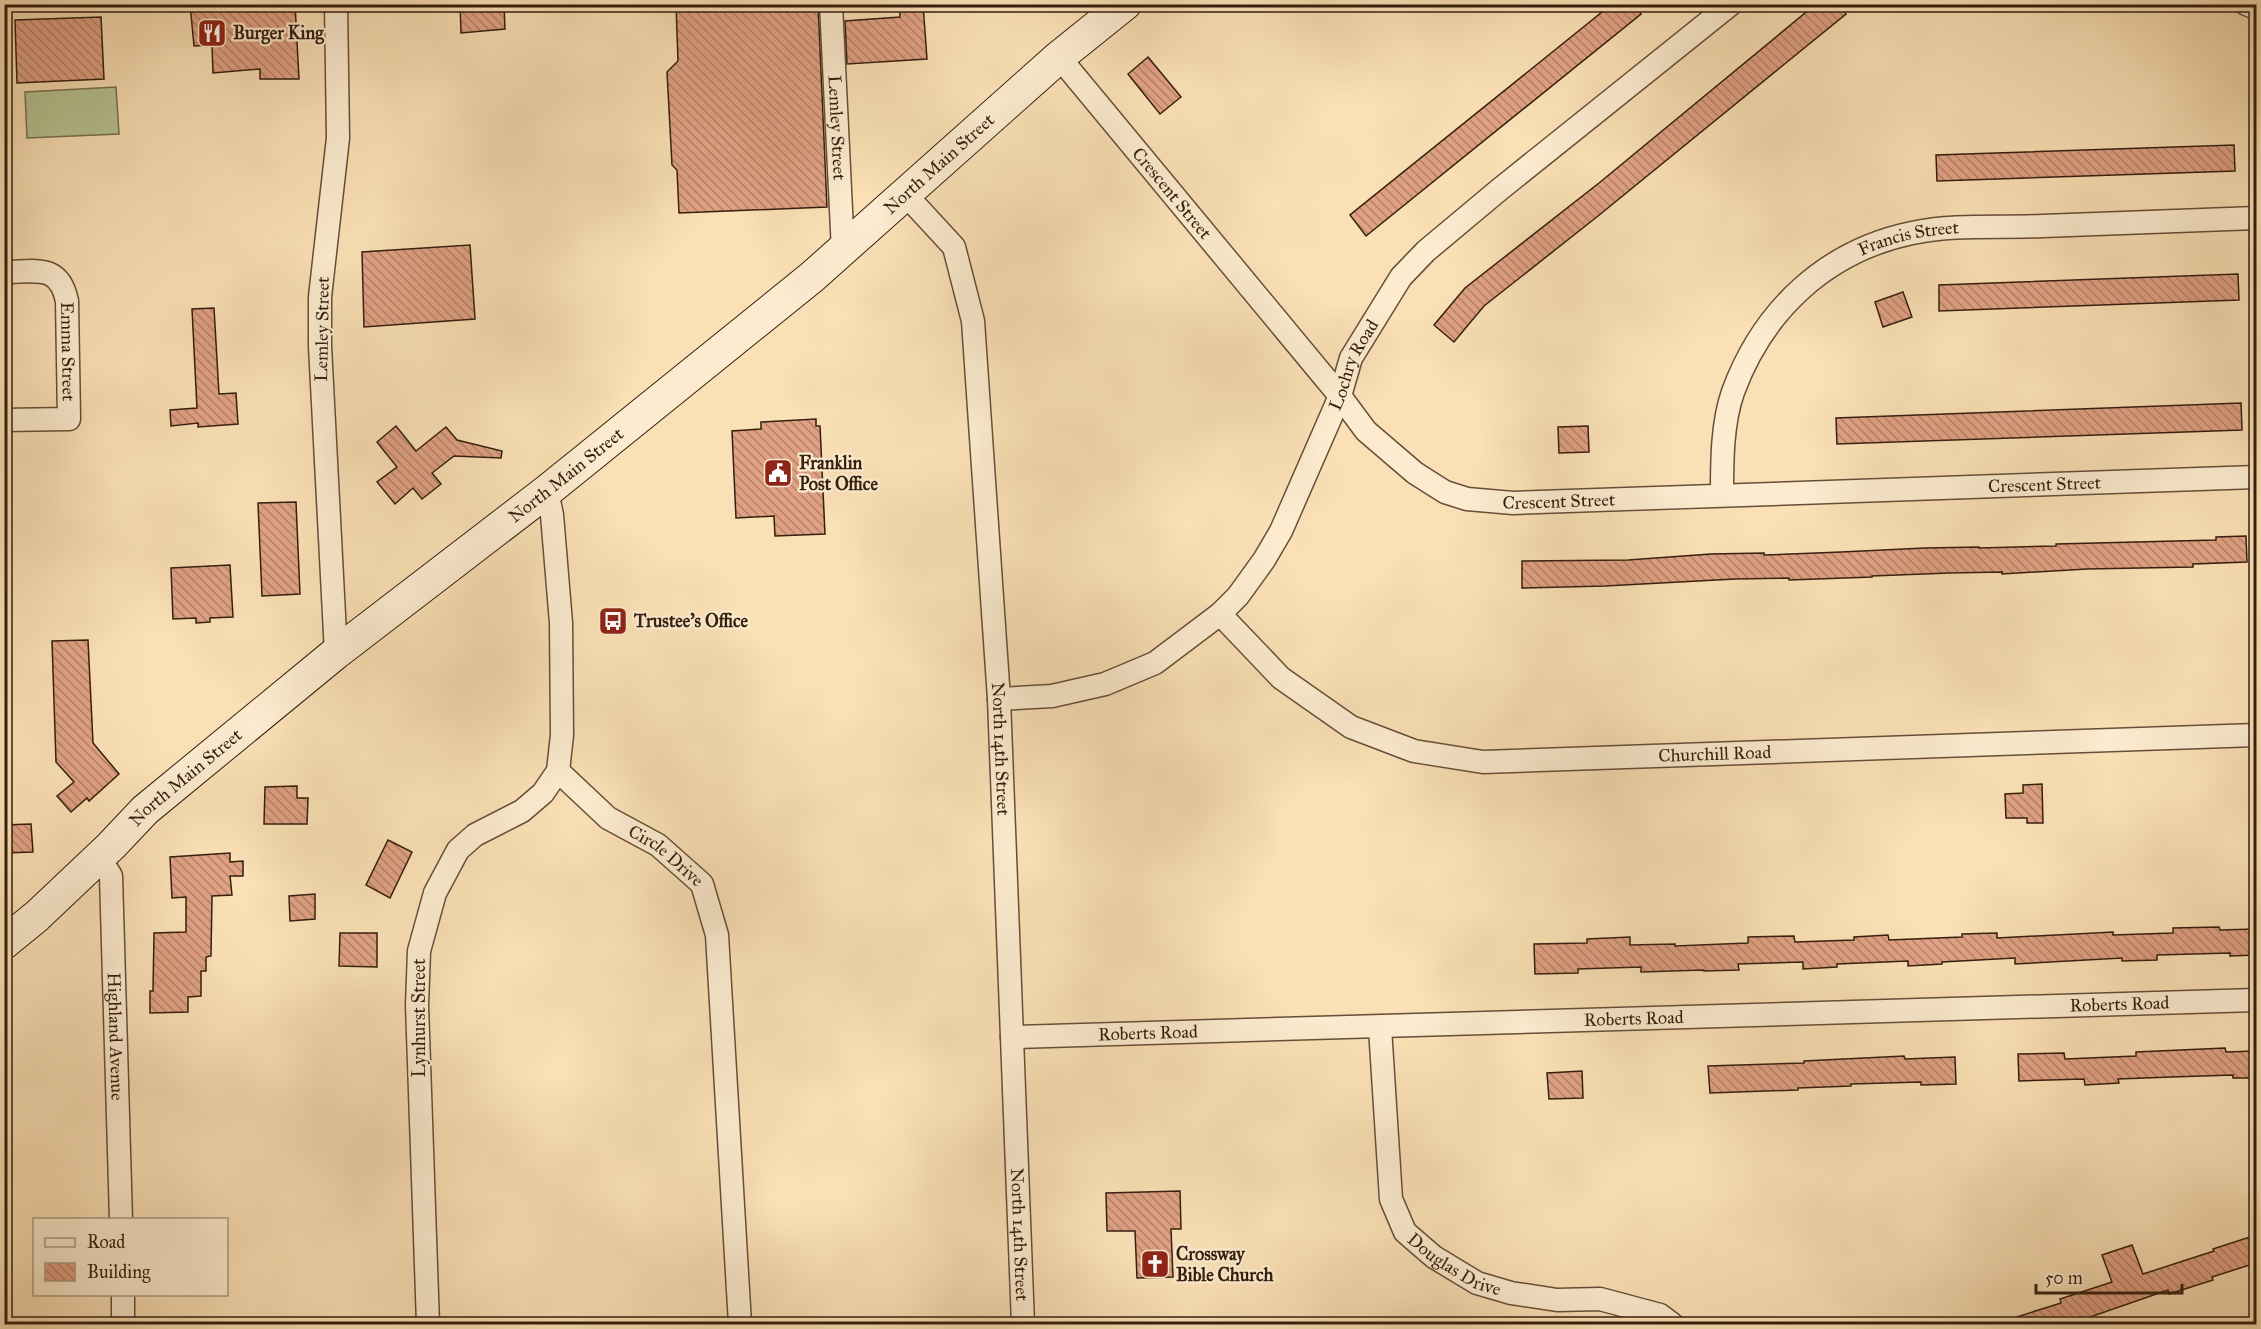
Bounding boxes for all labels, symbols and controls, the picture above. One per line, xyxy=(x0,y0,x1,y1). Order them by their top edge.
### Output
restaurant icon: Burger King xyxy=(196,17,228,49)
place label: Burger King xyxy=(233,22,324,45)
street label: Lemley Street xyxy=(823,75,851,182)
street label: North Main Street xyxy=(879,108,999,219)
street label: Crescent Street xyxy=(1128,143,1217,244)
street label: Francis Street xyxy=(1854,216,1960,261)
street label: Lemley Street xyxy=(310,276,334,382)
street label: Emma Street xyxy=(56,302,80,402)
street label: Lochry Road xyxy=(1324,315,1383,414)
street label: North Main Street xyxy=(504,422,628,528)
place label: Franklin Post Office xyxy=(799,452,878,495)
public building icon: Franklin Post Office xyxy=(762,457,794,489)
street label: Crescent Street xyxy=(1988,471,2102,497)
street label: Crescent Street xyxy=(1501,488,1616,514)
bus stop icon: Trustee's Office xyxy=(597,605,629,637)
place label: Trustee's Office xyxy=(633,610,749,632)
street label: North 14th Street xyxy=(987,682,1014,817)
street label: North Main Street xyxy=(124,723,247,831)
street label: Churchill Road xyxy=(1658,741,1772,767)
street label: Circle Drive xyxy=(625,820,708,891)
street label: Lynhurst Street xyxy=(408,958,430,1078)
street label: Highland Avenue xyxy=(102,972,129,1101)
street label: Roberts Road xyxy=(2069,992,2170,1017)
street label: Roberts Road xyxy=(1583,1006,1684,1031)
street label: Roberts Road xyxy=(1098,1020,1198,1045)
street label: North 14th Street xyxy=(1006,1167,1033,1302)
legend xyxy=(33,1218,228,1296)
street label: Douglas Drive xyxy=(1403,1228,1503,1300)
text: Road xyxy=(87,1231,125,1253)
place label: Crossway Bible Church xyxy=(1176,1243,1275,1286)
church icon: Crossway Bible Church xyxy=(1139,1248,1171,1280)
scale bar xyxy=(2036,1257,2182,1295)
text: Building xyxy=(87,1261,151,1284)
text: 50 m xyxy=(2045,1267,2083,1289)

